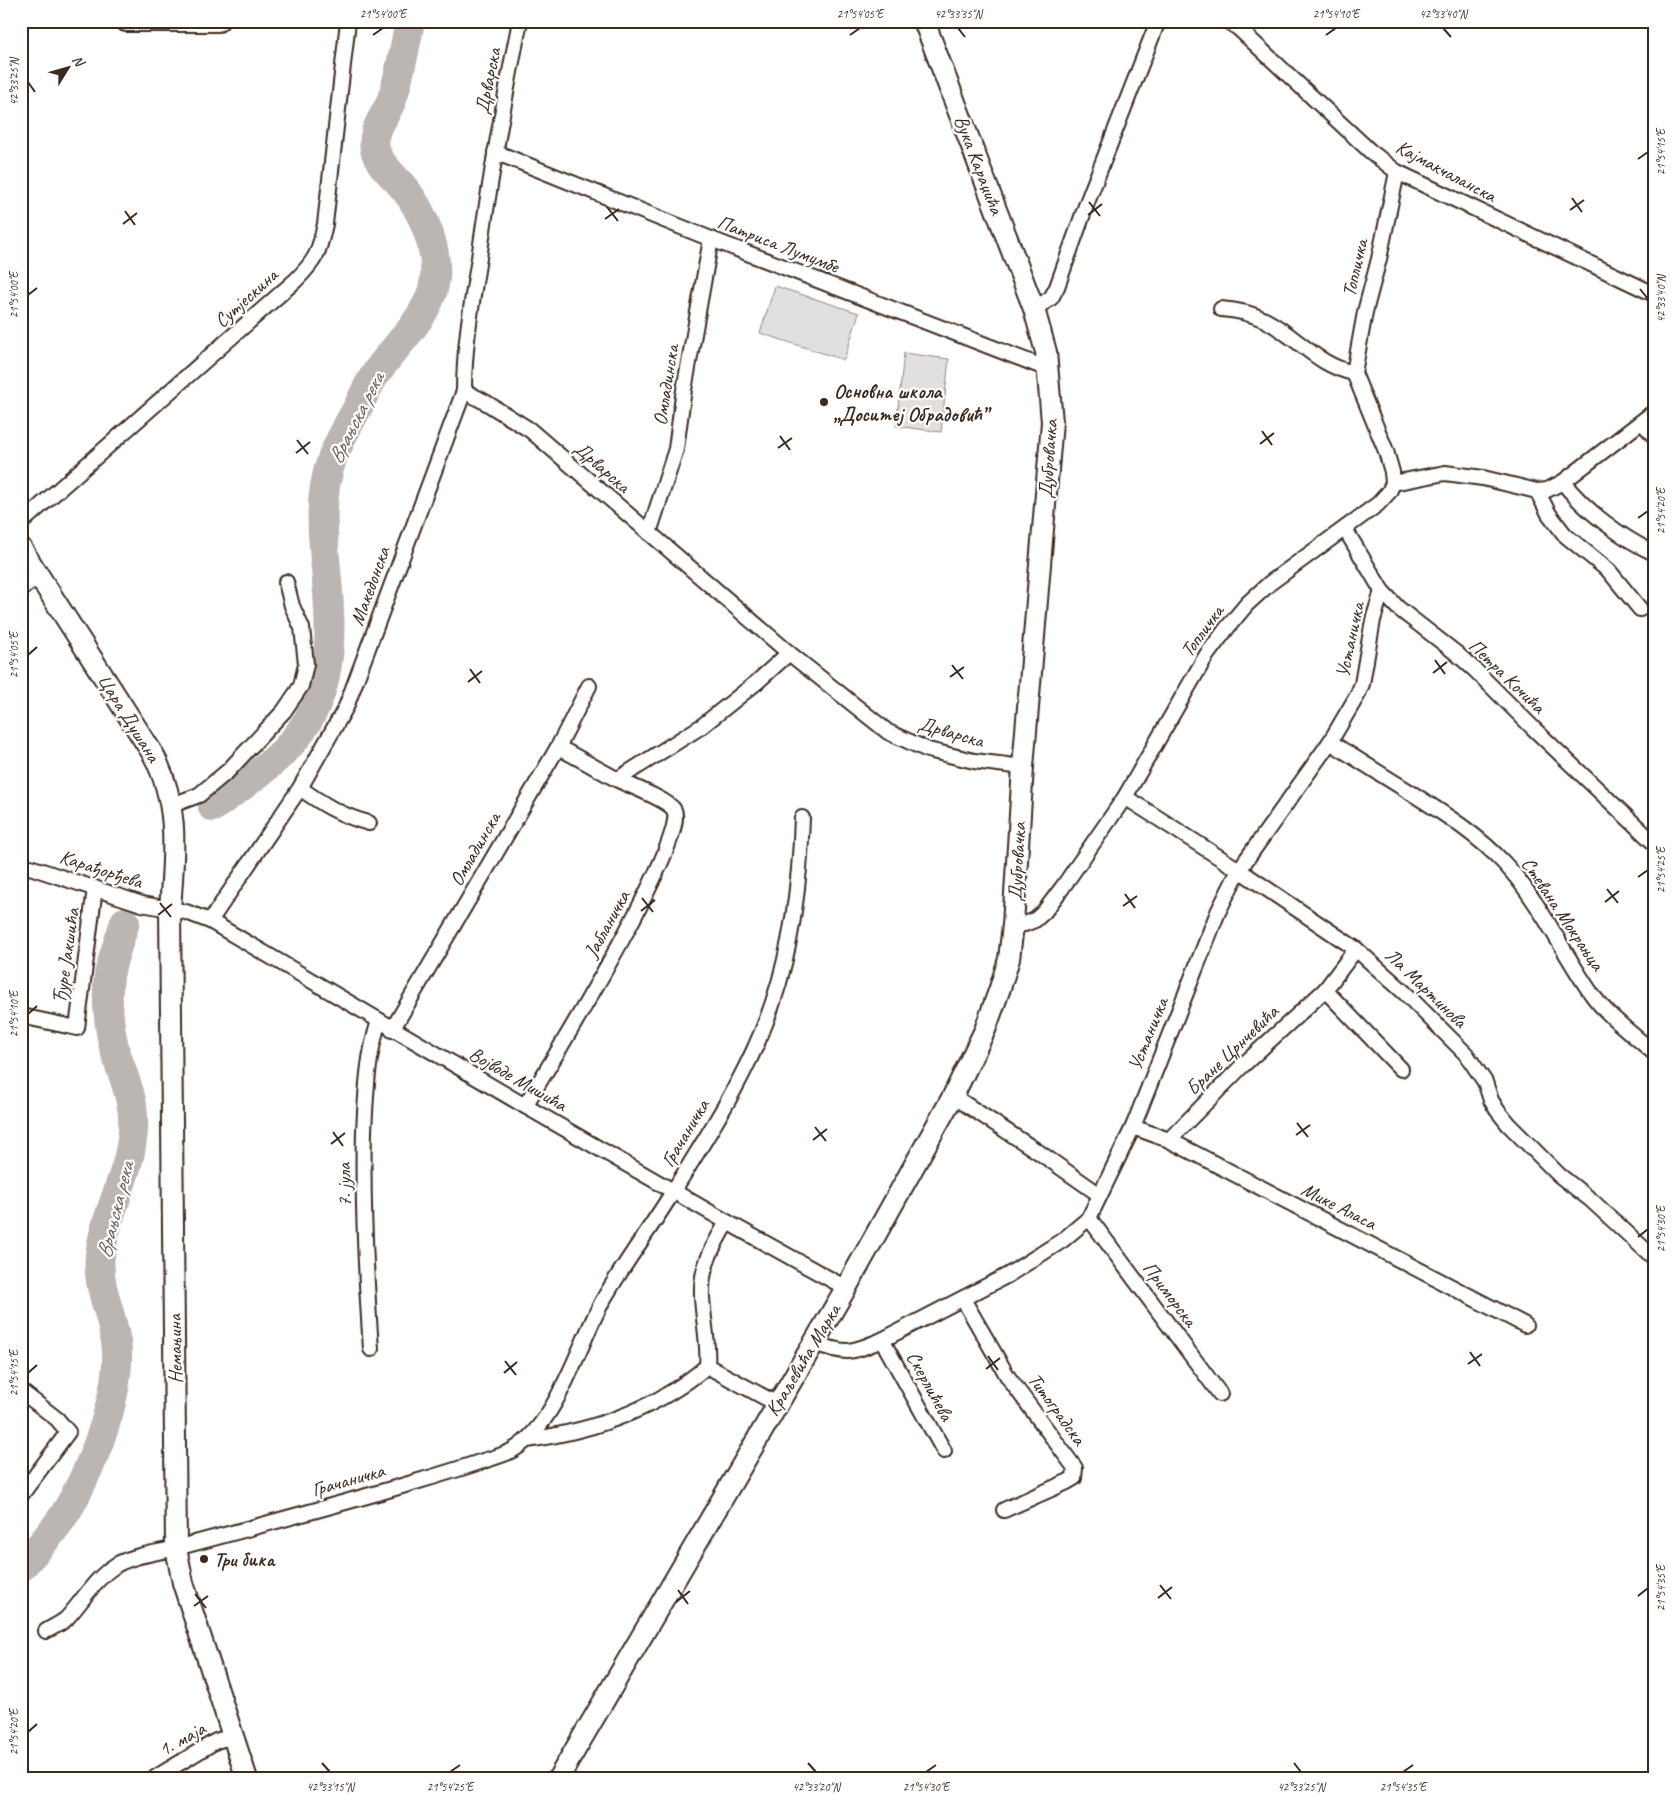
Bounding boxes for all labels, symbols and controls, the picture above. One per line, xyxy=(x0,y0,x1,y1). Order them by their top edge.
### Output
text: 21°54'00"E xyxy=(360,6,408,22)
text: 21°54'05"E xyxy=(837,6,885,22)
text: 42°33'35"N xyxy=(934,6,983,22)
text: 21°54'10"E xyxy=(1313,6,1361,22)
text: 42°33'40"N xyxy=(1419,6,1468,22)
north arrow xyxy=(42,42,92,92)
street label: Дрварска xyxy=(469,44,507,116)
text: N xyxy=(69,52,89,71)
text: 42°33'25"N xyxy=(6,57,22,106)
street label: Вука Караџића xyxy=(949,112,1010,219)
text: 21°54'15"E xyxy=(1653,127,1669,175)
street label: Кајмакчаланска xyxy=(1392,134,1501,208)
street label: Патриса Лумумбе xyxy=(714,209,844,279)
street label: Топличка xyxy=(1336,235,1374,299)
street label: Сутјескина xyxy=(209,262,284,333)
text: 21°54'00"E xyxy=(6,270,22,318)
text: 42°33'40"N xyxy=(1653,274,1669,323)
street label: Омладинска xyxy=(647,341,685,427)
water label: Врањска река xyxy=(322,366,391,468)
place label: Основна школа „Доситеј Обрадовић” xyxy=(834,379,992,427)
marker: Основна школа „Доситеј Обрадовић” xyxy=(818,396,830,408)
street label: Дубровачка xyxy=(1033,417,1063,499)
street label: Дрварска xyxy=(569,436,637,500)
text: 21°54'20"E xyxy=(1653,486,1669,534)
street label: Македонска xyxy=(344,542,396,629)
street label: Устаничка xyxy=(1330,598,1371,680)
street label: Топличка xyxy=(1175,599,1230,662)
text: 21°54'05"E xyxy=(6,630,22,678)
street label: Петра Кочића xyxy=(1463,633,1552,720)
street label: Цара Душана xyxy=(92,669,167,768)
street label: Дрварска xyxy=(916,711,988,754)
street label: Омладинска xyxy=(444,806,507,890)
street label: Дубровачка xyxy=(1002,821,1032,902)
street label: Карађорђева xyxy=(57,844,147,895)
text: 21°54'25"E xyxy=(1653,845,1669,893)
street label: Стевана Мокрањца xyxy=(1516,852,1611,977)
street label: Јабланичка xyxy=(578,885,636,963)
street label: Ђуре Јакшића xyxy=(47,905,86,1006)
street label: Ла Мартинова xyxy=(1380,943,1474,1035)
text: 21°54'10"E xyxy=(6,989,22,1037)
street label: Устаничка xyxy=(1122,992,1175,1074)
street label: Бране Црнчевића xyxy=(1180,999,1285,1100)
street label: Војводе Мишића xyxy=(465,1041,572,1118)
street label: Грачаничка xyxy=(655,1094,716,1171)
water label: Врањска река xyxy=(91,1157,140,1261)
street label: 7. јула xyxy=(331,1161,357,1207)
street label: Мике Аласа xyxy=(1297,1177,1382,1236)
text: 21°54'30"E xyxy=(1653,1204,1669,1252)
street label: Приморска xyxy=(1137,1256,1204,1333)
street label: Краљевића Марка xyxy=(760,1298,847,1421)
street label: Немањина xyxy=(162,1312,188,1384)
street label: Скерлићева xyxy=(901,1347,960,1427)
text: 21°54'15"E xyxy=(6,1348,22,1396)
street label: Титоградска xyxy=(1022,1368,1092,1451)
street label: Грачаничка xyxy=(309,1457,388,1502)
place label: Три бика xyxy=(214,1547,276,1572)
marker: Три бика xyxy=(198,1553,210,1565)
text: 21°54'35"E xyxy=(1653,1563,1669,1611)
text: 21°54'20"E xyxy=(6,1707,22,1755)
street label: 1. маја xyxy=(154,1715,211,1762)
text: 42°33'15"N xyxy=(306,1779,355,1795)
text: 21°54'25"E xyxy=(427,1779,475,1795)
text: 42°33'20"N xyxy=(792,1779,841,1795)
text: 21°54'30"E xyxy=(903,1779,951,1795)
text: 42°33'25"N xyxy=(1277,1779,1326,1795)
text: 21°54'35"E xyxy=(1380,1779,1428,1795)

